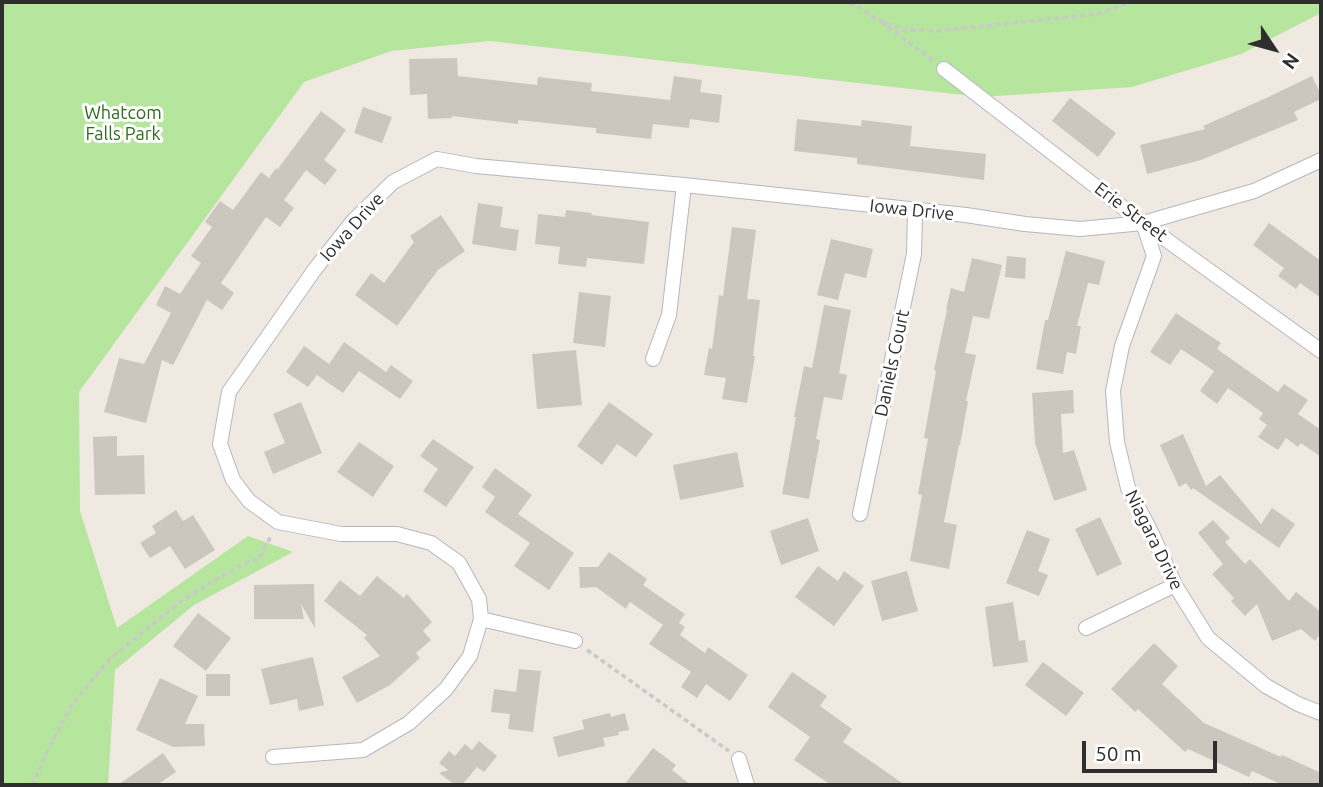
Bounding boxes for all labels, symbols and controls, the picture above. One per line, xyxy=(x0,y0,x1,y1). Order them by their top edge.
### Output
north arrow xyxy=(1239,14,1309,84)
text: N xyxy=(1278,49,1304,74)
park label: Whatcom Falls Park xyxy=(84,102,162,144)
street label: Erie Street xyxy=(1090,178,1172,246)
street label: Iowa Drive xyxy=(316,188,388,266)
street label: Iowa Drive xyxy=(869,195,955,225)
street label: Daniels Court xyxy=(870,307,914,419)
street label: Niagara Drive xyxy=(1120,486,1188,594)
scale bar xyxy=(1085,728,1220,772)
text: 50 m xyxy=(1095,741,1142,765)

